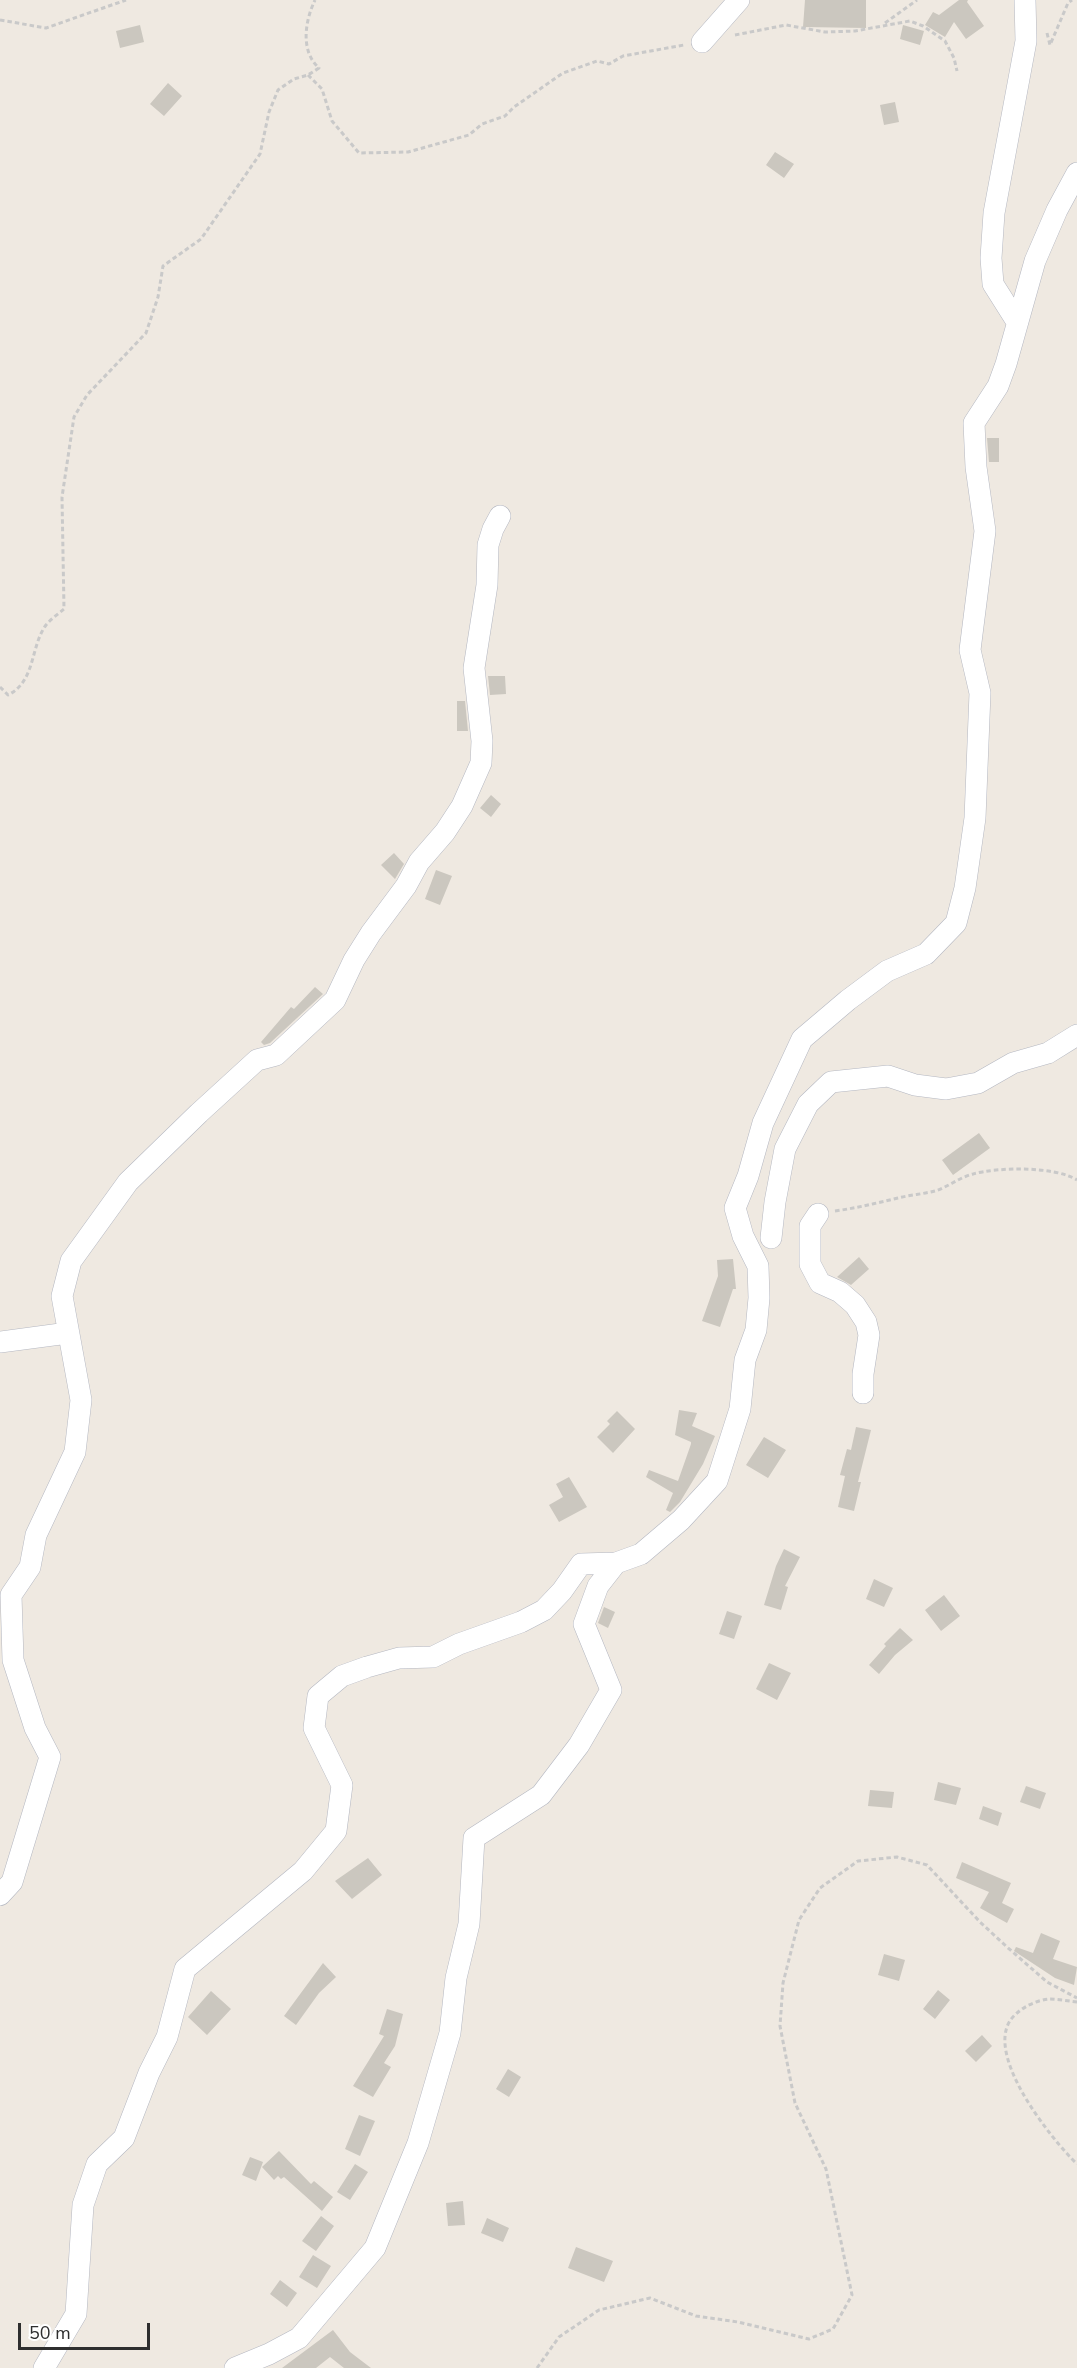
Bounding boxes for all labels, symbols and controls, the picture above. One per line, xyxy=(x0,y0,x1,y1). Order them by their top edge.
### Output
scale bar xyxy=(21,2311,153,2349)
text: 50 m xyxy=(29,2321,71,2345)

